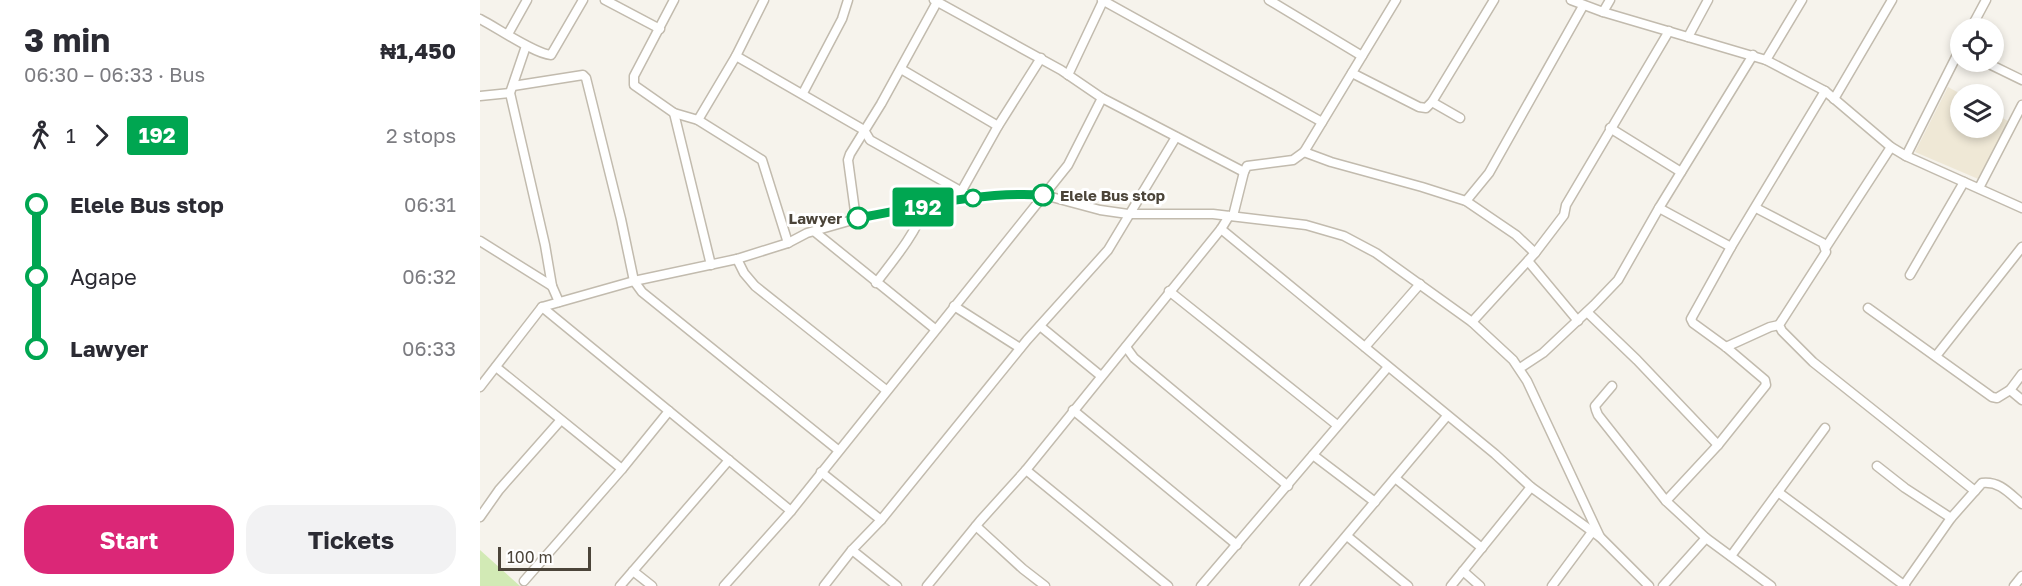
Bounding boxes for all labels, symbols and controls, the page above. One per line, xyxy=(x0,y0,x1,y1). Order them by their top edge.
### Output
map controls xyxy=(1950,18,2004,138)
button: locate xyxy=(1950,18,2004,72)
text: 3 min xyxy=(24,20,110,59)
text: ₦1,450 xyxy=(380,37,456,64)
text: 06:30 – 06:33 · Bus xyxy=(24,62,205,86)
button: layers xyxy=(1950,84,2004,138)
icon: walk xyxy=(24,119,57,152)
icon: forward xyxy=(85,119,118,152)
text: 192 xyxy=(139,122,176,148)
text: 1 xyxy=(66,123,76,147)
text: 2 stops xyxy=(386,123,456,147)
marker: Elele Bus stop xyxy=(1032,184,1054,206)
place label: Elele Bus stop xyxy=(1060,186,1165,204)
line badge: 192 xyxy=(888,188,958,226)
unlabelled marker xyxy=(964,189,982,207)
text: Elele Bus stop xyxy=(70,191,224,218)
text: 06:31 xyxy=(404,192,456,216)
text: 192 xyxy=(905,194,941,220)
marker: Lawyer xyxy=(847,207,869,229)
place label: Lawyer xyxy=(789,209,842,227)
text: Agape xyxy=(70,263,137,290)
text: 06:32 xyxy=(402,264,456,288)
text: Lawyer xyxy=(70,335,148,362)
text: 06:33 xyxy=(402,336,456,360)
button: Start xyxy=(24,505,234,574)
button: Tickets xyxy=(246,505,456,574)
scale bar xyxy=(498,544,591,572)
text: 100 m xyxy=(507,547,553,567)

